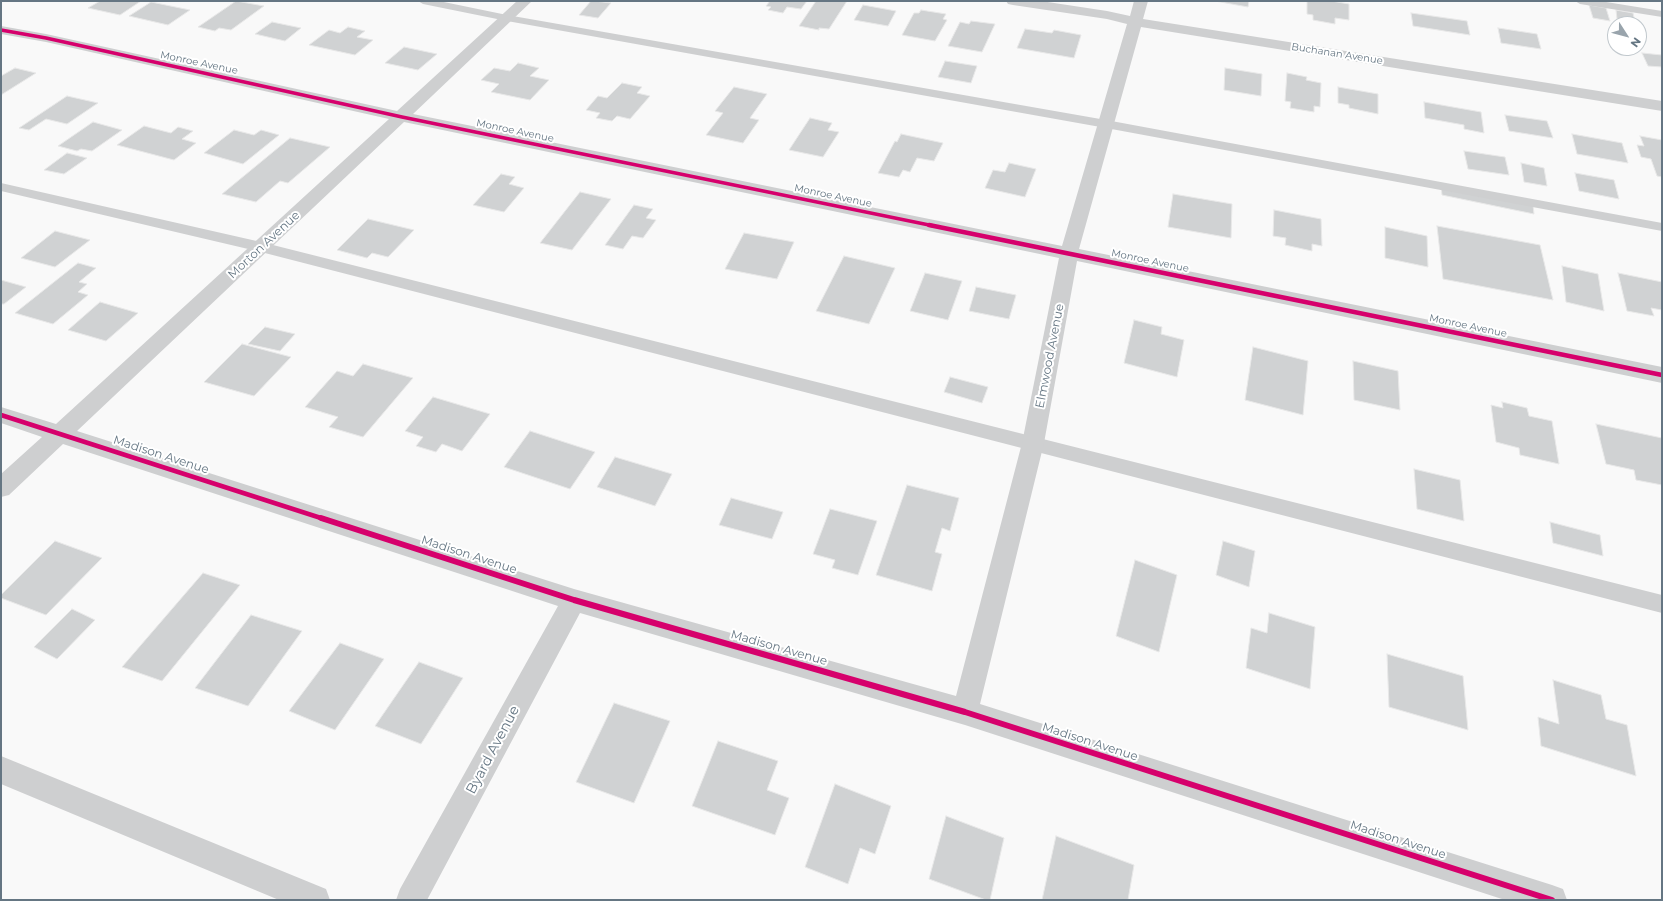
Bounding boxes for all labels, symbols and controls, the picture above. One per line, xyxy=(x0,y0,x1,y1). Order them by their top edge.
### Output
north arrow xyxy=(1607,16,1647,56)
text: N xyxy=(1628,35,1644,50)
street label: Buchanan Avenue xyxy=(1291,41,1383,67)
street label: Monroe Avenue xyxy=(159,49,239,77)
street label: Monroe Avenue xyxy=(475,117,555,145)
street label: Monroe Avenue xyxy=(793,182,873,210)
street label: Morton Avenue xyxy=(225,208,303,282)
street label: Monroe Avenue xyxy=(1110,247,1190,275)
street label: Elmwood Avenue xyxy=(1033,303,1067,409)
street label: Monroe Avenue xyxy=(1428,312,1508,340)
street label: Madison Avenue xyxy=(111,433,211,477)
street label: Madison Avenue xyxy=(419,533,519,577)
street label: Madison Avenue xyxy=(729,627,829,669)
street label: Byard Avenue xyxy=(463,703,523,797)
street label: Madison Avenue xyxy=(1040,720,1140,764)
street label: Madison Avenue xyxy=(1348,818,1448,862)

